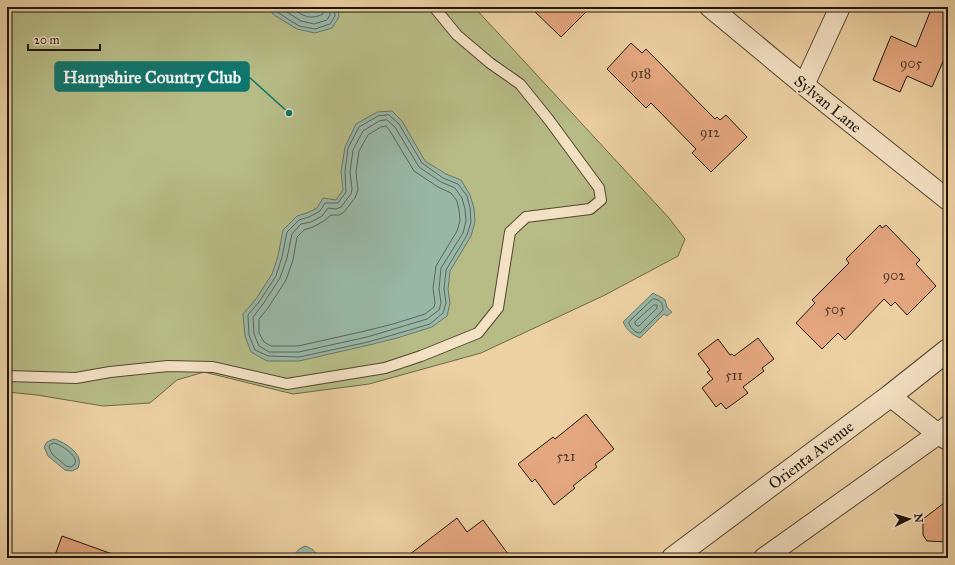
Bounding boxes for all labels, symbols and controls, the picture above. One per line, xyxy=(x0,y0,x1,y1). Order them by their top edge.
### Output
scale bar xyxy=(28,26,100,52)
text: 20 m xyxy=(34,33,60,47)
house number: 905 xyxy=(900,55,923,72)
callout: Hampshire Country Club xyxy=(55,62,249,91)
house number: 918 xyxy=(631,65,651,82)
text: Hampshire Country Club xyxy=(63,67,241,88)
street label: Sylvan Lane xyxy=(791,71,866,137)
house number: 912 xyxy=(700,124,720,141)
house number: 902 xyxy=(883,267,905,284)
house number: 505 xyxy=(824,301,846,318)
house number: 511 xyxy=(725,367,743,384)
street label: Orienta Avenue xyxy=(765,417,858,493)
house number: 521 xyxy=(557,448,576,465)
north arrow xyxy=(889,499,929,539)
text: N xyxy=(912,513,925,524)

